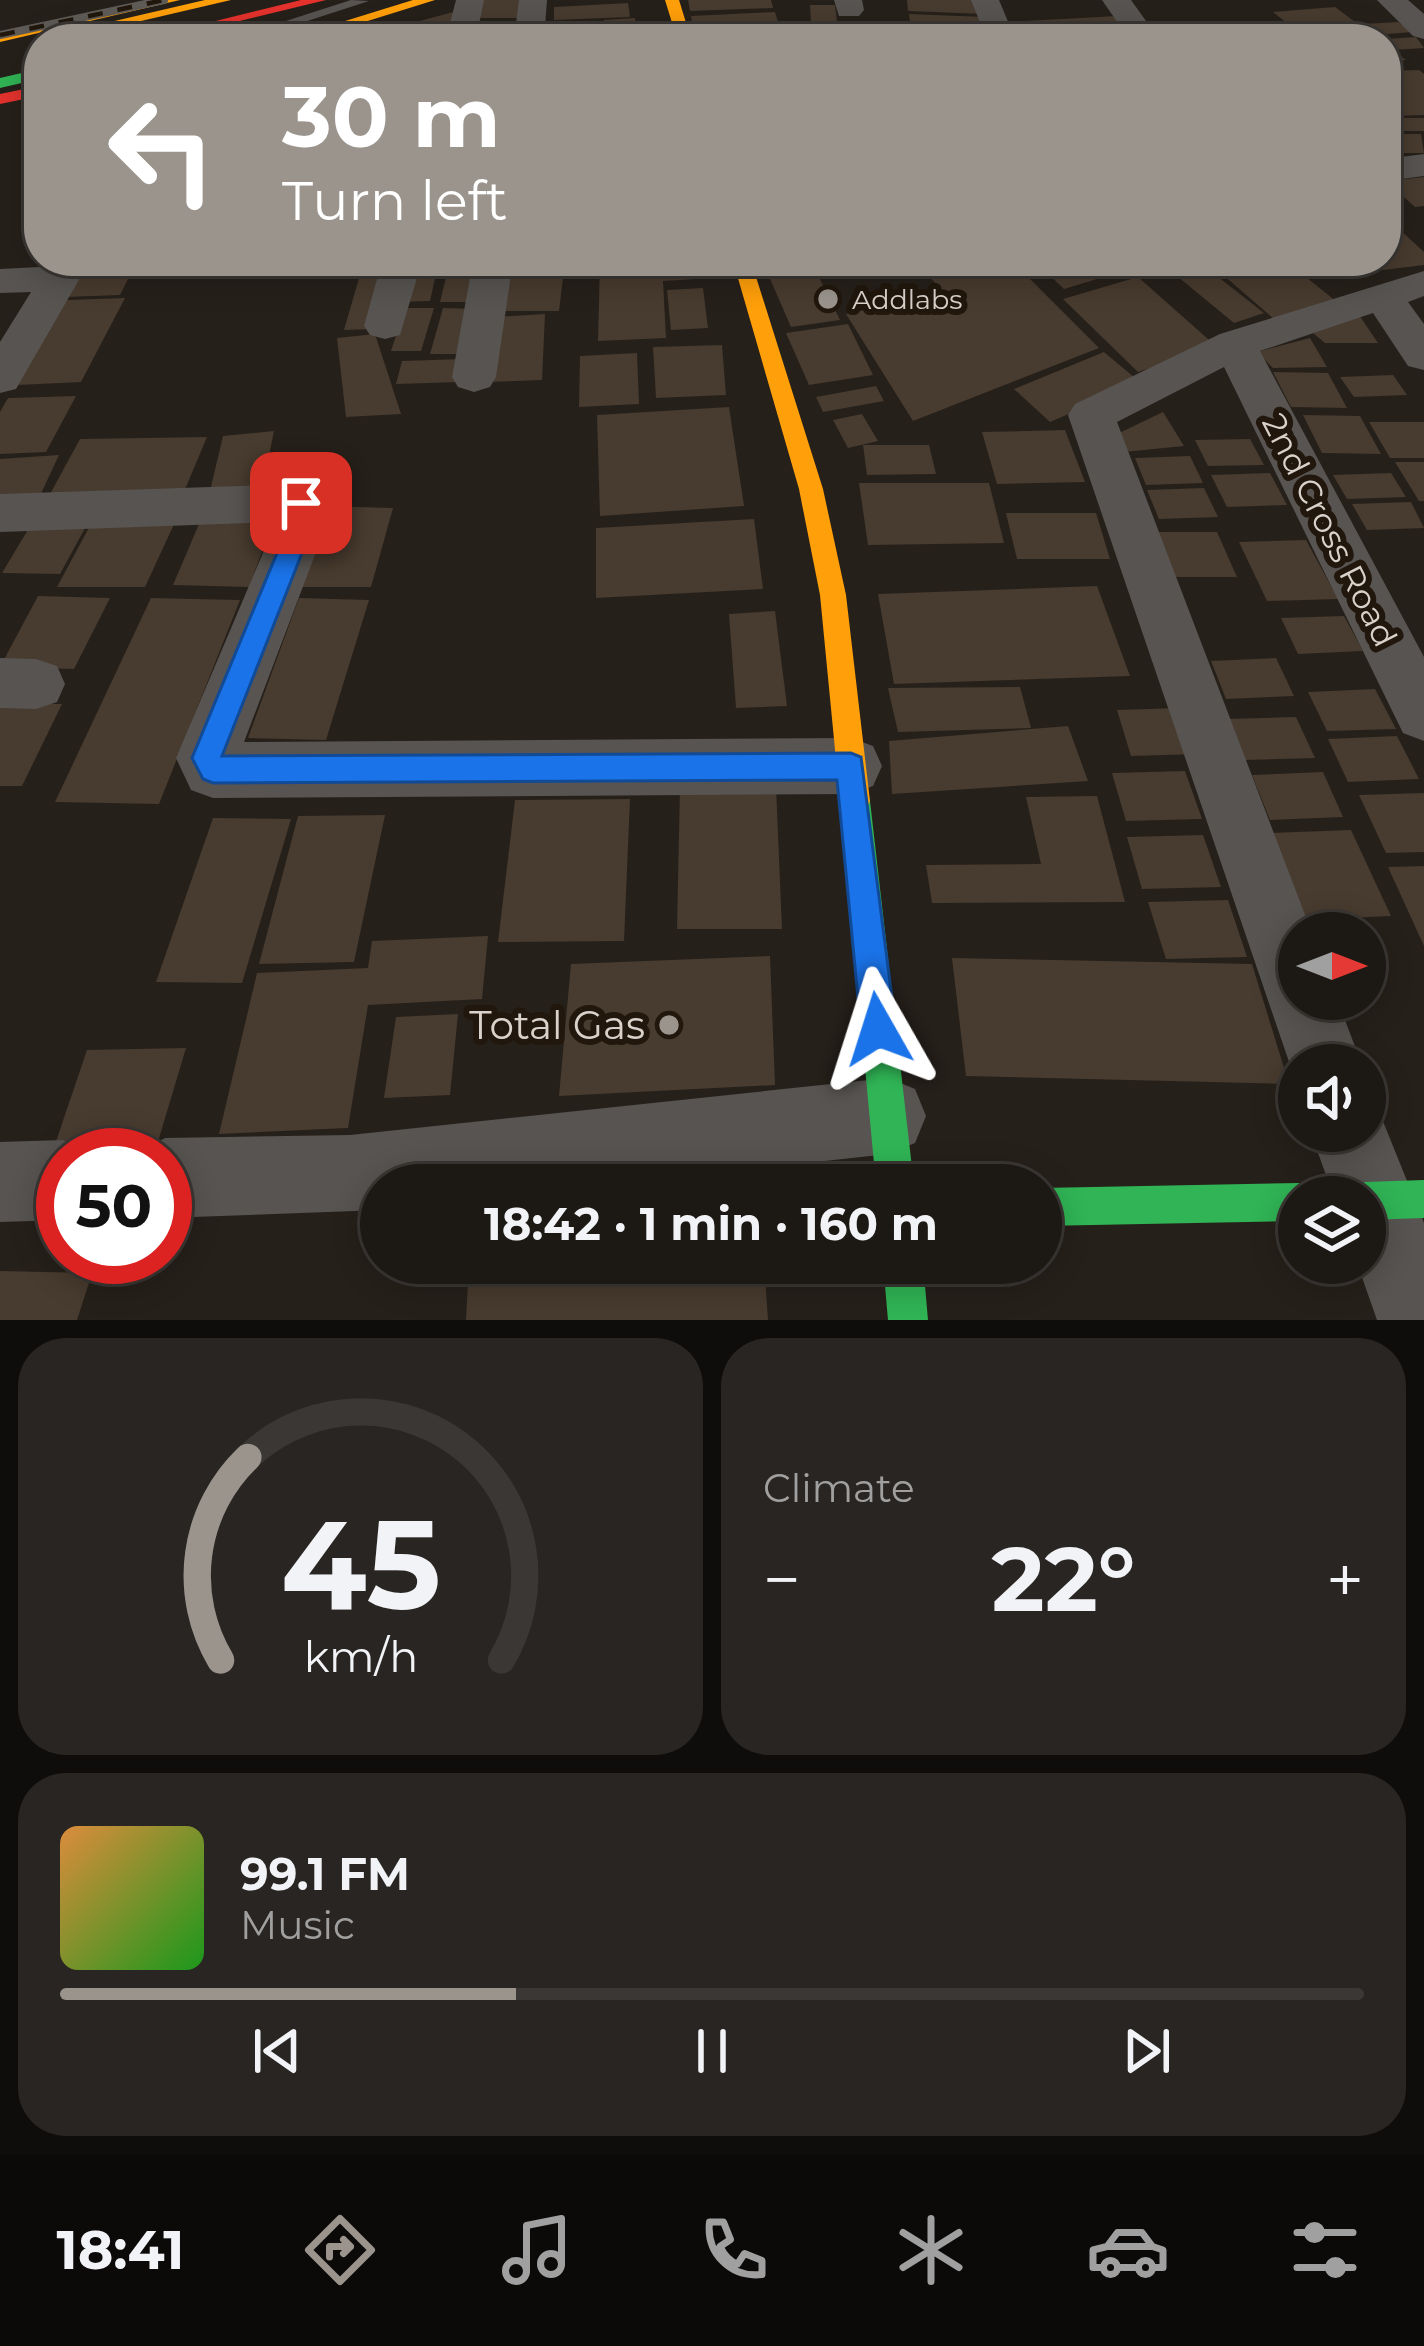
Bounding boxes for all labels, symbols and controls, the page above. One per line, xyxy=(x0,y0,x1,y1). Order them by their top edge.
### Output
text: 30 m xyxy=(282,66,501,168)
icon: left xyxy=(84,72,240,228)
text: Turn left xyxy=(282,168,508,234)
place label: Addlabs xyxy=(852,283,963,316)
marker: Addlabs xyxy=(815,286,841,312)
street label: 2nd Cross Road xyxy=(1254,407,1406,653)
pin xyxy=(250,452,352,554)
icon: arrive xyxy=(268,470,334,536)
north arrow xyxy=(1278,912,1386,1020)
map controls xyxy=(1278,912,1386,1284)
position arrow xyxy=(815,966,941,1092)
place label: Total Gas xyxy=(469,1001,645,1049)
marker: Total Gas xyxy=(656,1012,682,1038)
button: sound xyxy=(1278,1044,1386,1152)
speed limit sign: 50 xyxy=(36,1128,192,1284)
button: layers xyxy=(1278,1176,1386,1284)
text: 18:42 · 1 min · 160 m xyxy=(484,1196,938,1251)
text: Climate xyxy=(763,1464,915,1512)
text: 45 xyxy=(280,1488,441,1640)
text: 22° xyxy=(992,1524,1135,1634)
text: − xyxy=(763,1539,801,1620)
text: + xyxy=(1326,1539,1364,1620)
text: km/h xyxy=(303,1629,418,1682)
text: 99.1 FM xyxy=(240,1846,410,1901)
text: Music xyxy=(240,1901,355,1949)
icon: previous xyxy=(244,2018,310,2084)
icon: pause xyxy=(679,2018,745,2084)
icon: next xyxy=(1114,2018,1180,2084)
icon: directions xyxy=(298,2208,382,2292)
icon: music xyxy=(495,2208,579,2292)
icon: phone xyxy=(692,2208,776,2292)
icon: climate xyxy=(889,2208,973,2292)
icon: car xyxy=(1086,2208,1170,2292)
icon: filters xyxy=(1283,2208,1367,2292)
text: 18:41 xyxy=(57,2217,185,2283)

